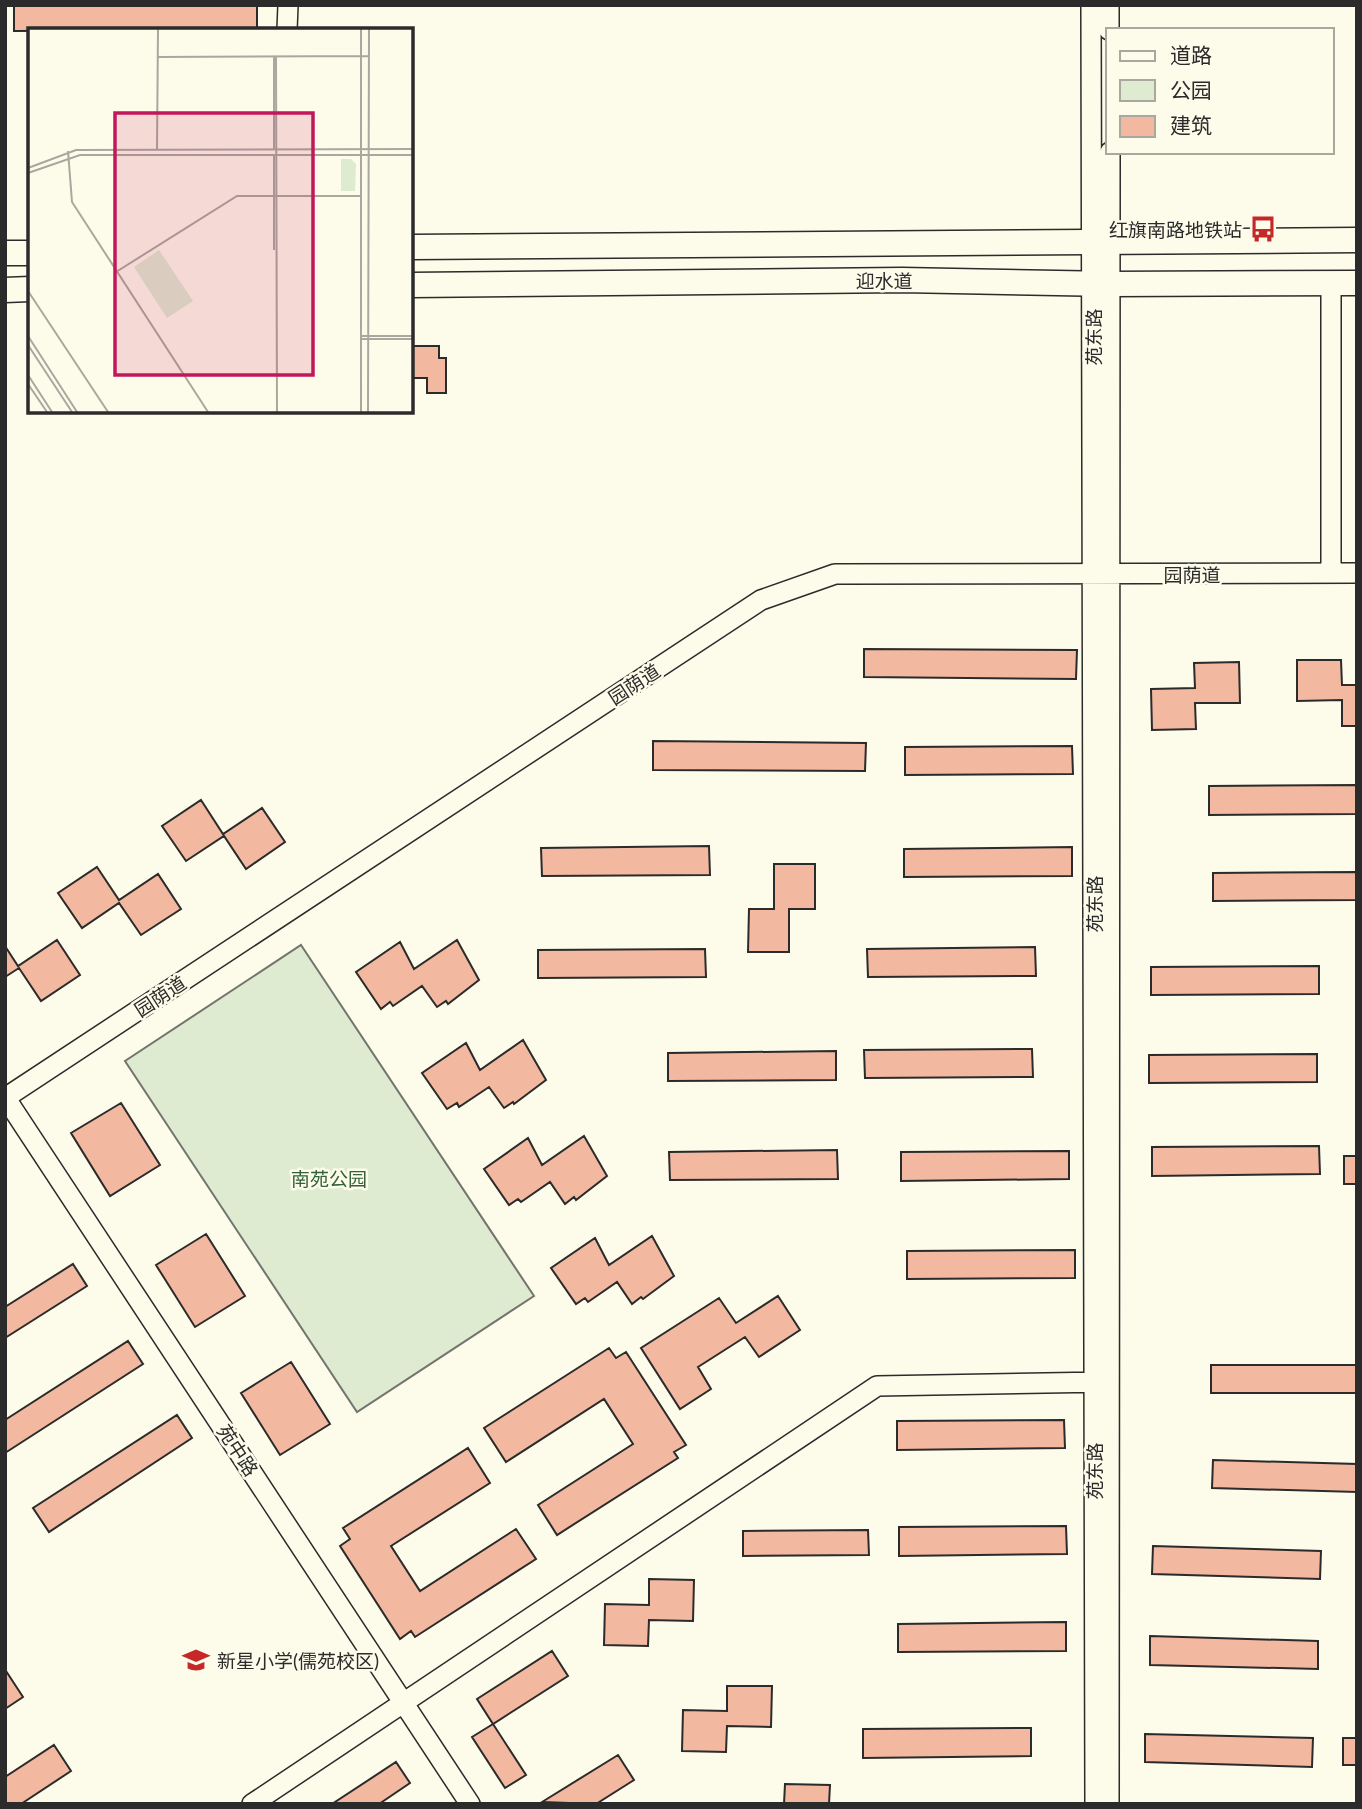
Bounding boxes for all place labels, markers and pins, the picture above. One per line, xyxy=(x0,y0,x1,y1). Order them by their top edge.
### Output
bus stop icon: 红旗南路地铁站 xyxy=(1248,214,1278,244)
place label: 红旗南路地铁站 xyxy=(1109,218,1242,241)
school or university icon: 新星小学(儒苑校区) xyxy=(181,1645,211,1675)
place label: 新星小学(儒苑校区) xyxy=(217,1649,379,1672)

